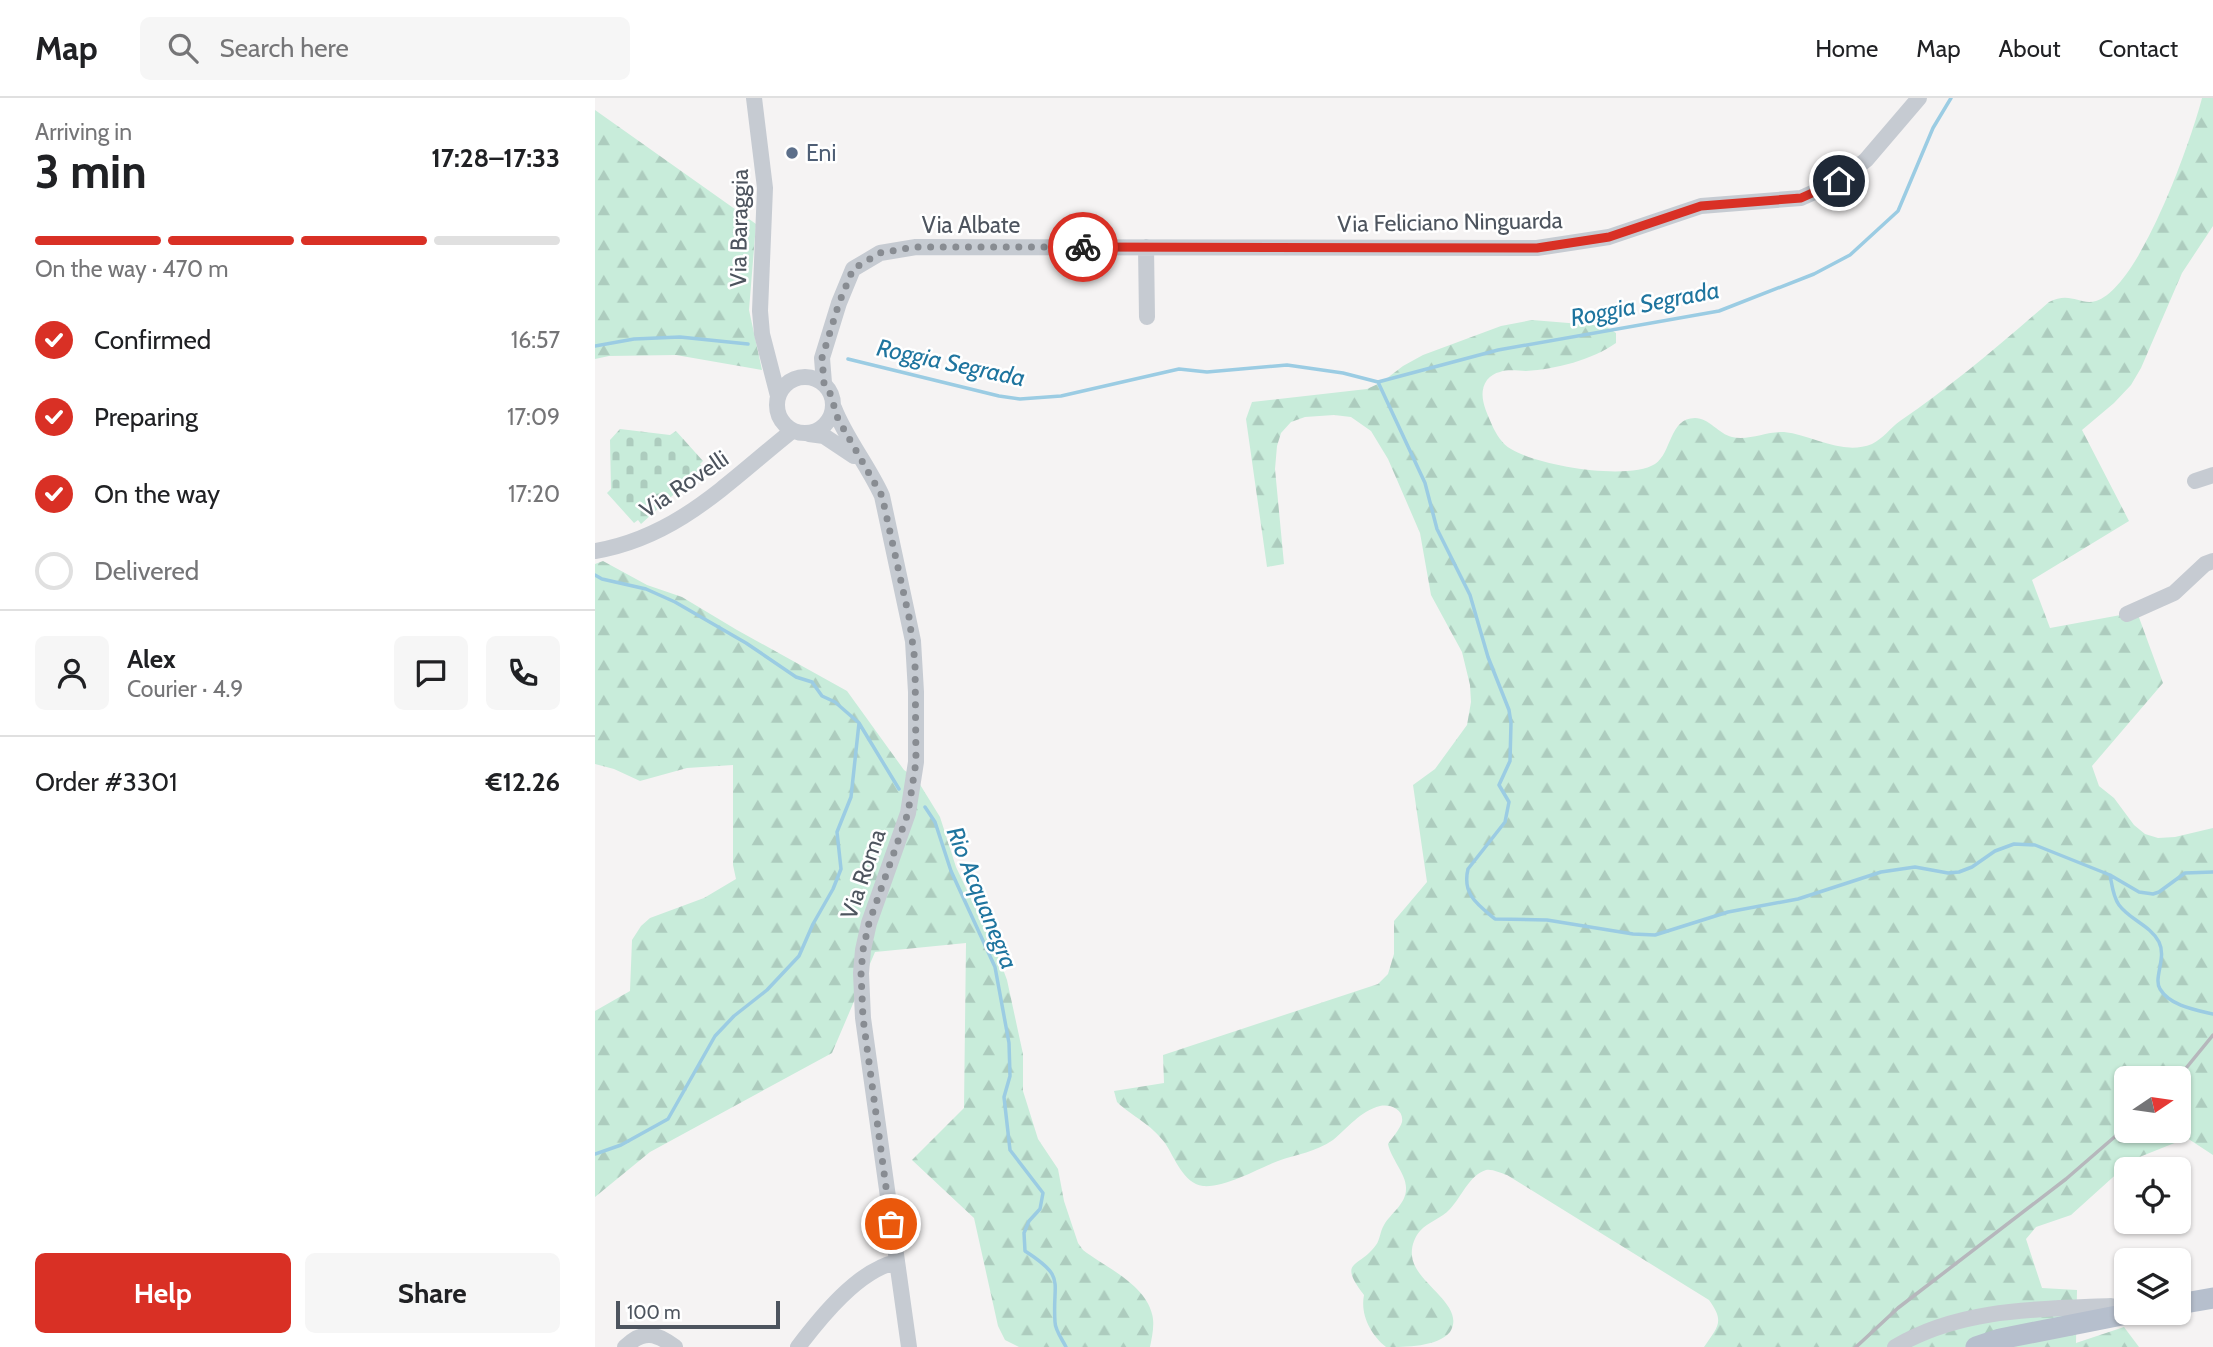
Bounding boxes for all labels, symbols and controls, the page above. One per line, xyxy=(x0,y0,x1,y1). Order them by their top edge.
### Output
search box xyxy=(140,17,630,80)
text: Map xyxy=(35,28,98,68)
icon: search xyxy=(164,29,202,67)
text: Search here xyxy=(220,32,349,64)
text: Home xyxy=(1815,34,1878,63)
text: Map xyxy=(1916,34,1961,63)
text: About xyxy=(1999,34,2061,63)
text: Contact xyxy=(2099,34,2178,63)
text: Arriving in xyxy=(35,118,132,146)
place label: Eni xyxy=(806,139,836,167)
text: 17:28–17:33 xyxy=(431,142,560,174)
text: 3 min xyxy=(35,144,147,200)
marker: Eni xyxy=(784,145,800,161)
pin xyxy=(1809,151,1869,211)
icon: home xyxy=(1820,162,1858,200)
street label: Via Baraggia xyxy=(724,169,754,287)
street label: Via Feliciano Ninguarda xyxy=(1337,206,1563,238)
street label: Via Albate xyxy=(922,211,1021,239)
courier xyxy=(1048,212,1118,282)
icon: bike xyxy=(1064,228,1102,266)
text: On the way · 470 m xyxy=(35,255,228,283)
water label: Roggia Segrada xyxy=(1568,275,1722,332)
icon: check xyxy=(35,321,73,359)
text: Confirmed xyxy=(94,324,211,356)
text: 16:57 xyxy=(511,326,560,354)
water label: Roggia Segrada xyxy=(874,333,1028,392)
icon: check xyxy=(35,398,73,436)
text: Preparing xyxy=(94,401,198,433)
text: 17:09 xyxy=(507,403,560,431)
street label: Via Rovelli xyxy=(634,444,734,524)
icon: check xyxy=(35,475,73,513)
text: On the way xyxy=(94,478,220,510)
text: 17:20 xyxy=(508,480,560,508)
text: Delivered xyxy=(94,555,199,587)
button: person xyxy=(35,636,109,710)
button: chat xyxy=(394,636,468,710)
button: phone xyxy=(486,636,560,710)
text: Alex xyxy=(127,643,176,675)
text: Courier · 4.9 xyxy=(127,675,243,703)
text: Order #3301 xyxy=(35,766,178,798)
text: €12.26 xyxy=(486,766,560,798)
water label: Rio Acquanegra xyxy=(941,822,1024,973)
street label: Via Roma xyxy=(835,825,891,923)
north arrow xyxy=(2114,1066,2191,1143)
map controls xyxy=(2114,1066,2191,1325)
button: locate xyxy=(2114,1157,2191,1234)
pin xyxy=(861,1194,921,1254)
icon: bag xyxy=(872,1205,910,1243)
button: layers xyxy=(2114,1248,2191,1325)
button: Help xyxy=(35,1253,291,1333)
button: Share xyxy=(305,1253,560,1333)
scale bar xyxy=(616,1298,781,1330)
text: 100 m xyxy=(627,1301,681,1324)

